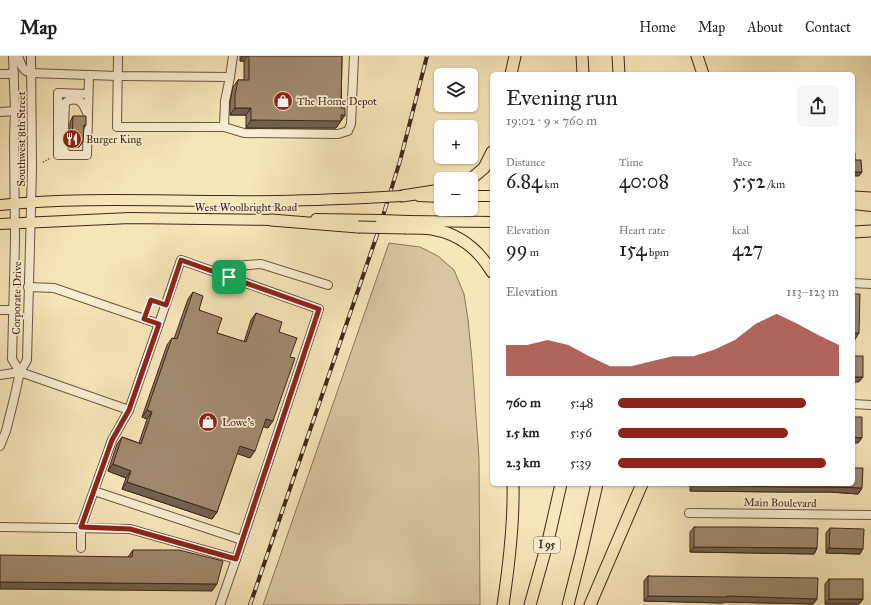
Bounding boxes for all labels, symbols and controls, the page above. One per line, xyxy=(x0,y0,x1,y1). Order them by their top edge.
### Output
text: Map xyxy=(20,16,57,39)
text: Home xyxy=(639,19,676,36)
text: Map xyxy=(698,19,725,36)
text: About xyxy=(747,19,783,36)
text: Contact xyxy=(805,19,851,36)
map controls xyxy=(434,68,478,216)
button: layers xyxy=(434,68,478,112)
text: Evening run xyxy=(506,84,618,111)
button: share xyxy=(797,85,839,127)
shop icon: The Home Depot xyxy=(272,90,294,112)
street label: Southwest 8th Street xyxy=(15,91,28,187)
place label: The Home Depot xyxy=(297,95,377,108)
text: 19:02 · 9 × 760 m xyxy=(506,113,597,129)
button: + xyxy=(434,120,478,164)
restaurant icon: Burger King xyxy=(61,128,83,150)
place label: Burger King xyxy=(86,133,142,146)
text: Distance xyxy=(506,156,545,169)
text: Time xyxy=(619,156,643,169)
text: Pace xyxy=(732,156,752,169)
text: 6.84 xyxy=(506,169,542,193)
text: 40:08 xyxy=(619,169,669,193)
text: 5:52 xyxy=(732,169,766,193)
button: − xyxy=(434,172,478,216)
text: km xyxy=(542,178,559,191)
text: /km xyxy=(766,178,785,191)
street label: West Woolbright Road xyxy=(195,201,298,214)
text: Elevation xyxy=(506,224,550,237)
text: Heart rate xyxy=(619,224,665,237)
text: kcal xyxy=(732,224,749,237)
text: 99 xyxy=(506,237,527,261)
text: 154 xyxy=(619,237,647,261)
text: 427 xyxy=(732,237,763,261)
text: m xyxy=(527,246,539,259)
text: bpm xyxy=(647,246,669,259)
pin xyxy=(212,260,246,294)
street label: Corporate Drive xyxy=(10,261,24,335)
icon: arrive xyxy=(218,266,240,288)
text: Elevation xyxy=(506,284,558,300)
text: 113–123 m xyxy=(786,284,839,300)
text: 760 m xyxy=(506,395,541,411)
text: 5:48 xyxy=(570,395,593,411)
shop icon: Lowe's xyxy=(197,411,219,433)
place label: Lowe's xyxy=(222,416,254,429)
text: 1.5 km xyxy=(506,425,539,441)
text: 5:56 xyxy=(570,425,592,441)
text: 2.3 km xyxy=(506,455,540,471)
text: 5:39 xyxy=(570,455,592,471)
street label: Main Boulevard xyxy=(743,496,817,510)
road number: I 95 xyxy=(534,537,560,553)

